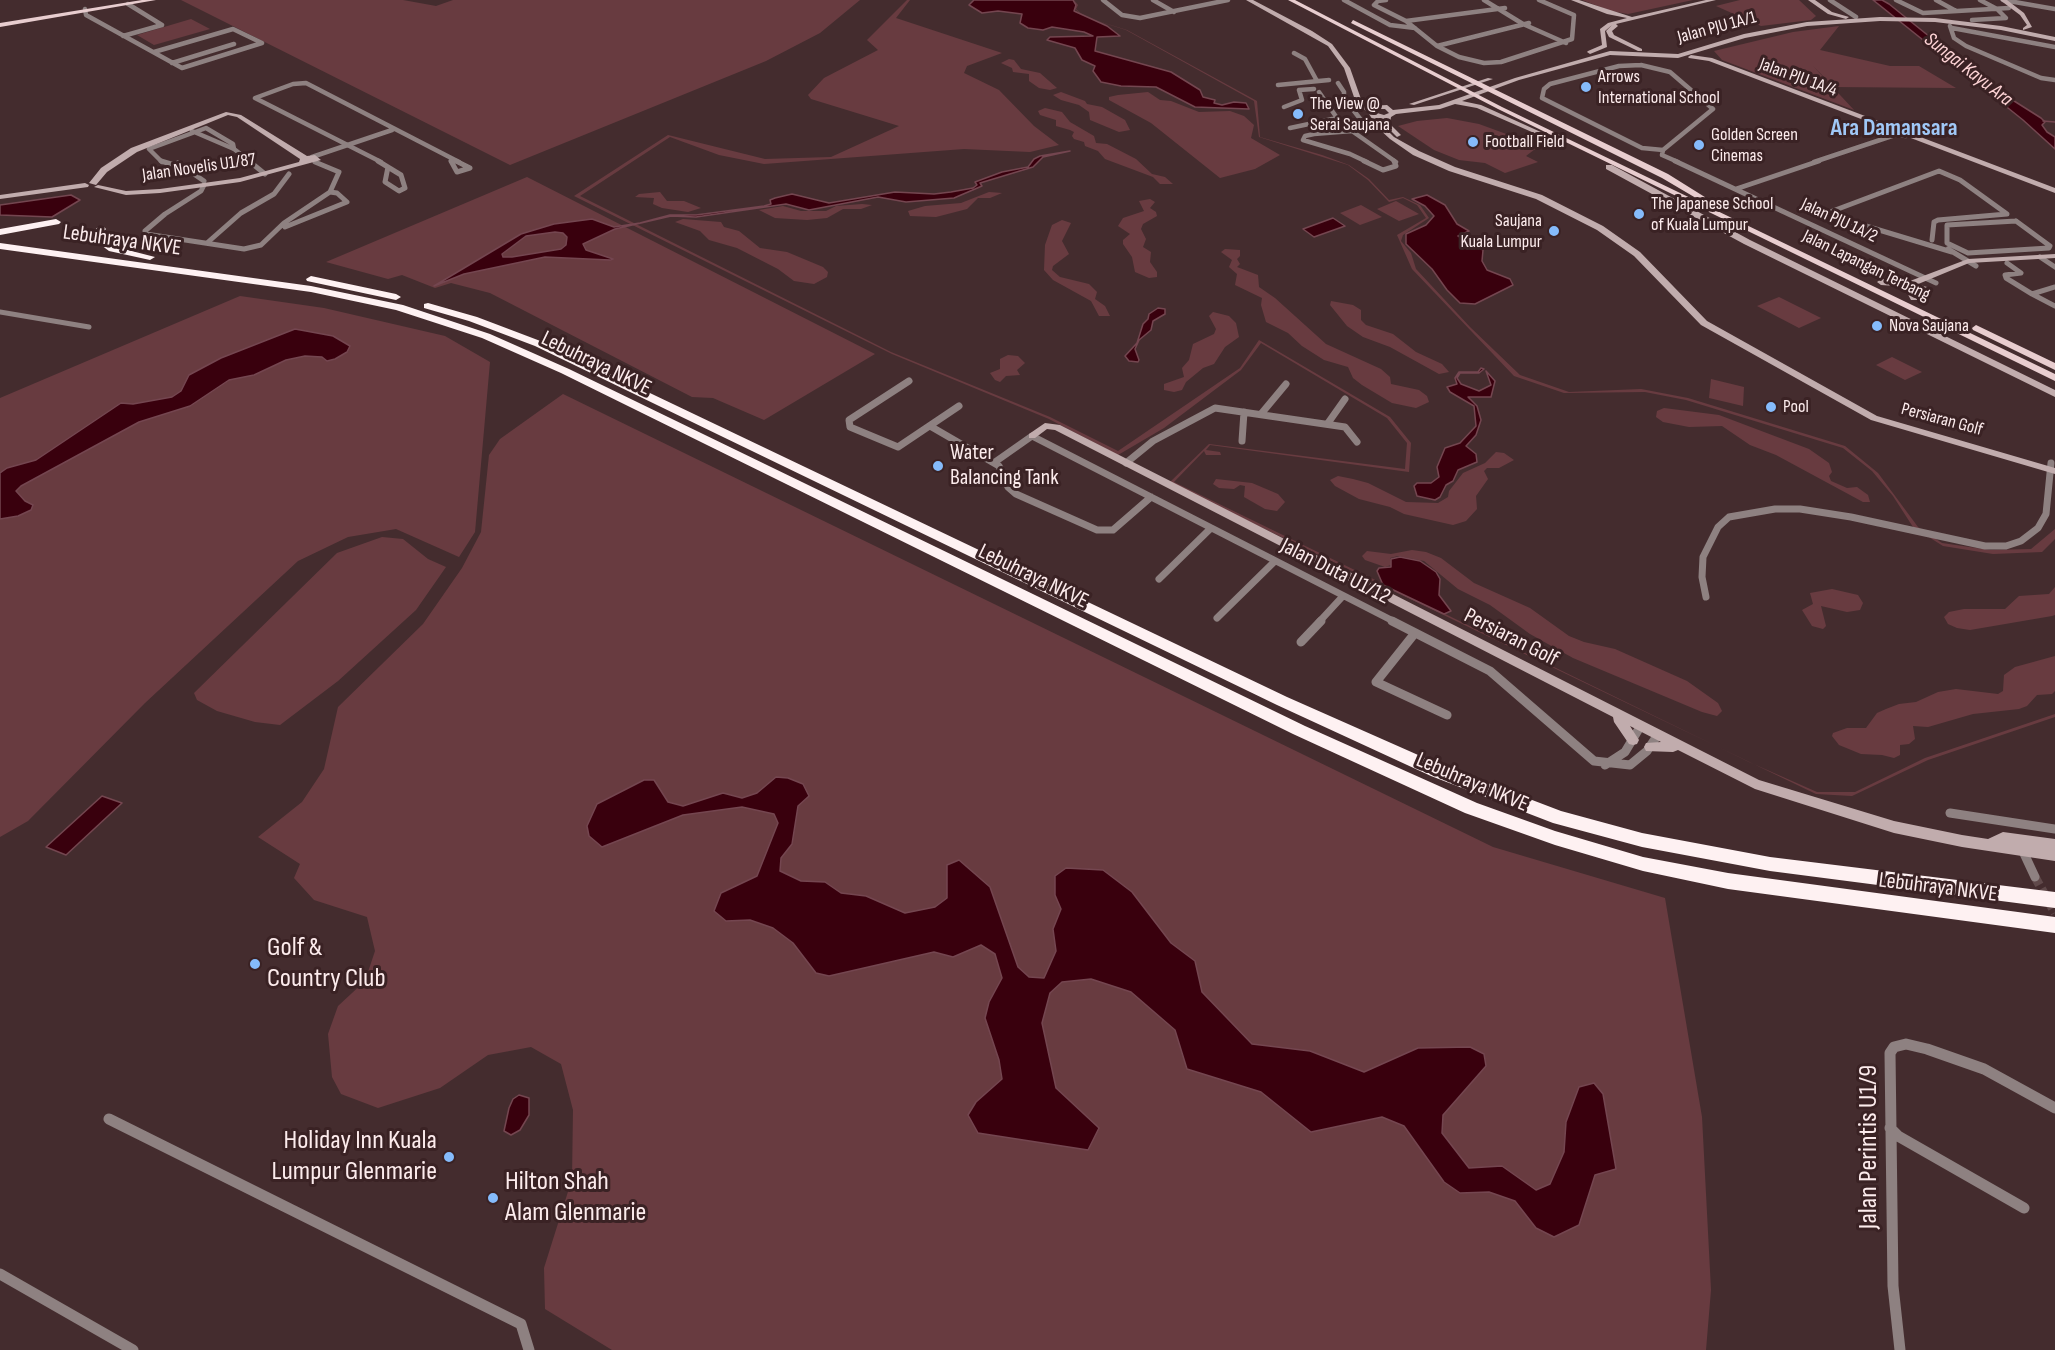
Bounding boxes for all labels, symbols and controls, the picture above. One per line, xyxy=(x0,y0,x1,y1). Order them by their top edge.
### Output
street label: Jalan PJU 1A/1 xyxy=(1675,7,1759,49)
water label: Sungai Kayu Ara xyxy=(1919,28,2017,112)
street label: Jalan PJU 1A/4 xyxy=(1756,54,1840,102)
place label: Arrows International School xyxy=(1598,66,1720,109)
marker: Arrows International School xyxy=(1579,80,1593,94)
place label: The View @ Serai Saujana xyxy=(1310,93,1390,136)
marker: The View @ Serai Saujana xyxy=(1291,107,1305,121)
district label: Ara Damansara xyxy=(1831,115,1957,143)
place label: Golden Screen Cinemas xyxy=(1711,124,1798,166)
place label: Football Field xyxy=(1485,131,1564,153)
marker: Football Field xyxy=(1466,135,1480,149)
marker: Golden Screen Cinemas xyxy=(1692,138,1706,152)
street label: Jalan Novelis U1/87 xyxy=(141,149,257,187)
place label: The Japanese School of Kuala Lumpur xyxy=(1651,193,1773,236)
street label: Jalan PJU 1A/2 xyxy=(1797,194,1881,248)
marker: The Japanese School of Kuala Lumpur xyxy=(1632,207,1646,221)
place label: Saujana Kuala Lumpur xyxy=(1461,210,1542,252)
street label: Lebuhraya NKVE xyxy=(61,220,183,262)
marker: Saujana Kuala Lumpur xyxy=(1547,224,1561,238)
street label: Jalan Lapangan Terbang xyxy=(1799,226,1933,306)
place label: Nova Saujana xyxy=(1889,315,1969,337)
marker: Nova Saujana xyxy=(1870,319,1884,333)
street label: Lebuhraya NKVE xyxy=(537,326,655,402)
place label: Pool xyxy=(1783,396,1809,418)
street label: Persiaran Golf xyxy=(1899,399,1985,441)
marker: Pool xyxy=(1764,400,1778,414)
place label: Water Balancing Tank xyxy=(950,440,1059,492)
marker: Water Balancing Tank xyxy=(931,459,945,473)
street label: Jalan Duta U1/12 xyxy=(1276,533,1394,611)
street label: Lebuhraya NKVE xyxy=(974,539,1092,615)
street label: Persiaran Golf xyxy=(1459,603,1563,673)
street label: Lebuhraya NKVE xyxy=(1412,748,1532,818)
street label: Lebuhraya NKVE xyxy=(1877,868,1999,908)
place label: Golf & Country Club xyxy=(267,932,386,995)
marker: Golf & Country Club xyxy=(248,957,262,971)
street label: Jalan Perintis U1/9 xyxy=(1853,1065,1885,1229)
place label: Holiday Inn Kuala Lumpur Glenmarie xyxy=(272,1125,437,1188)
marker: Holiday Inn Kuala Lumpur Glenmarie xyxy=(442,1150,456,1164)
place label: Hilton Shah Alam Glenmarie xyxy=(505,1166,646,1229)
marker: Hilton Shah Alam Glenmarie xyxy=(486,1191,500,1205)

